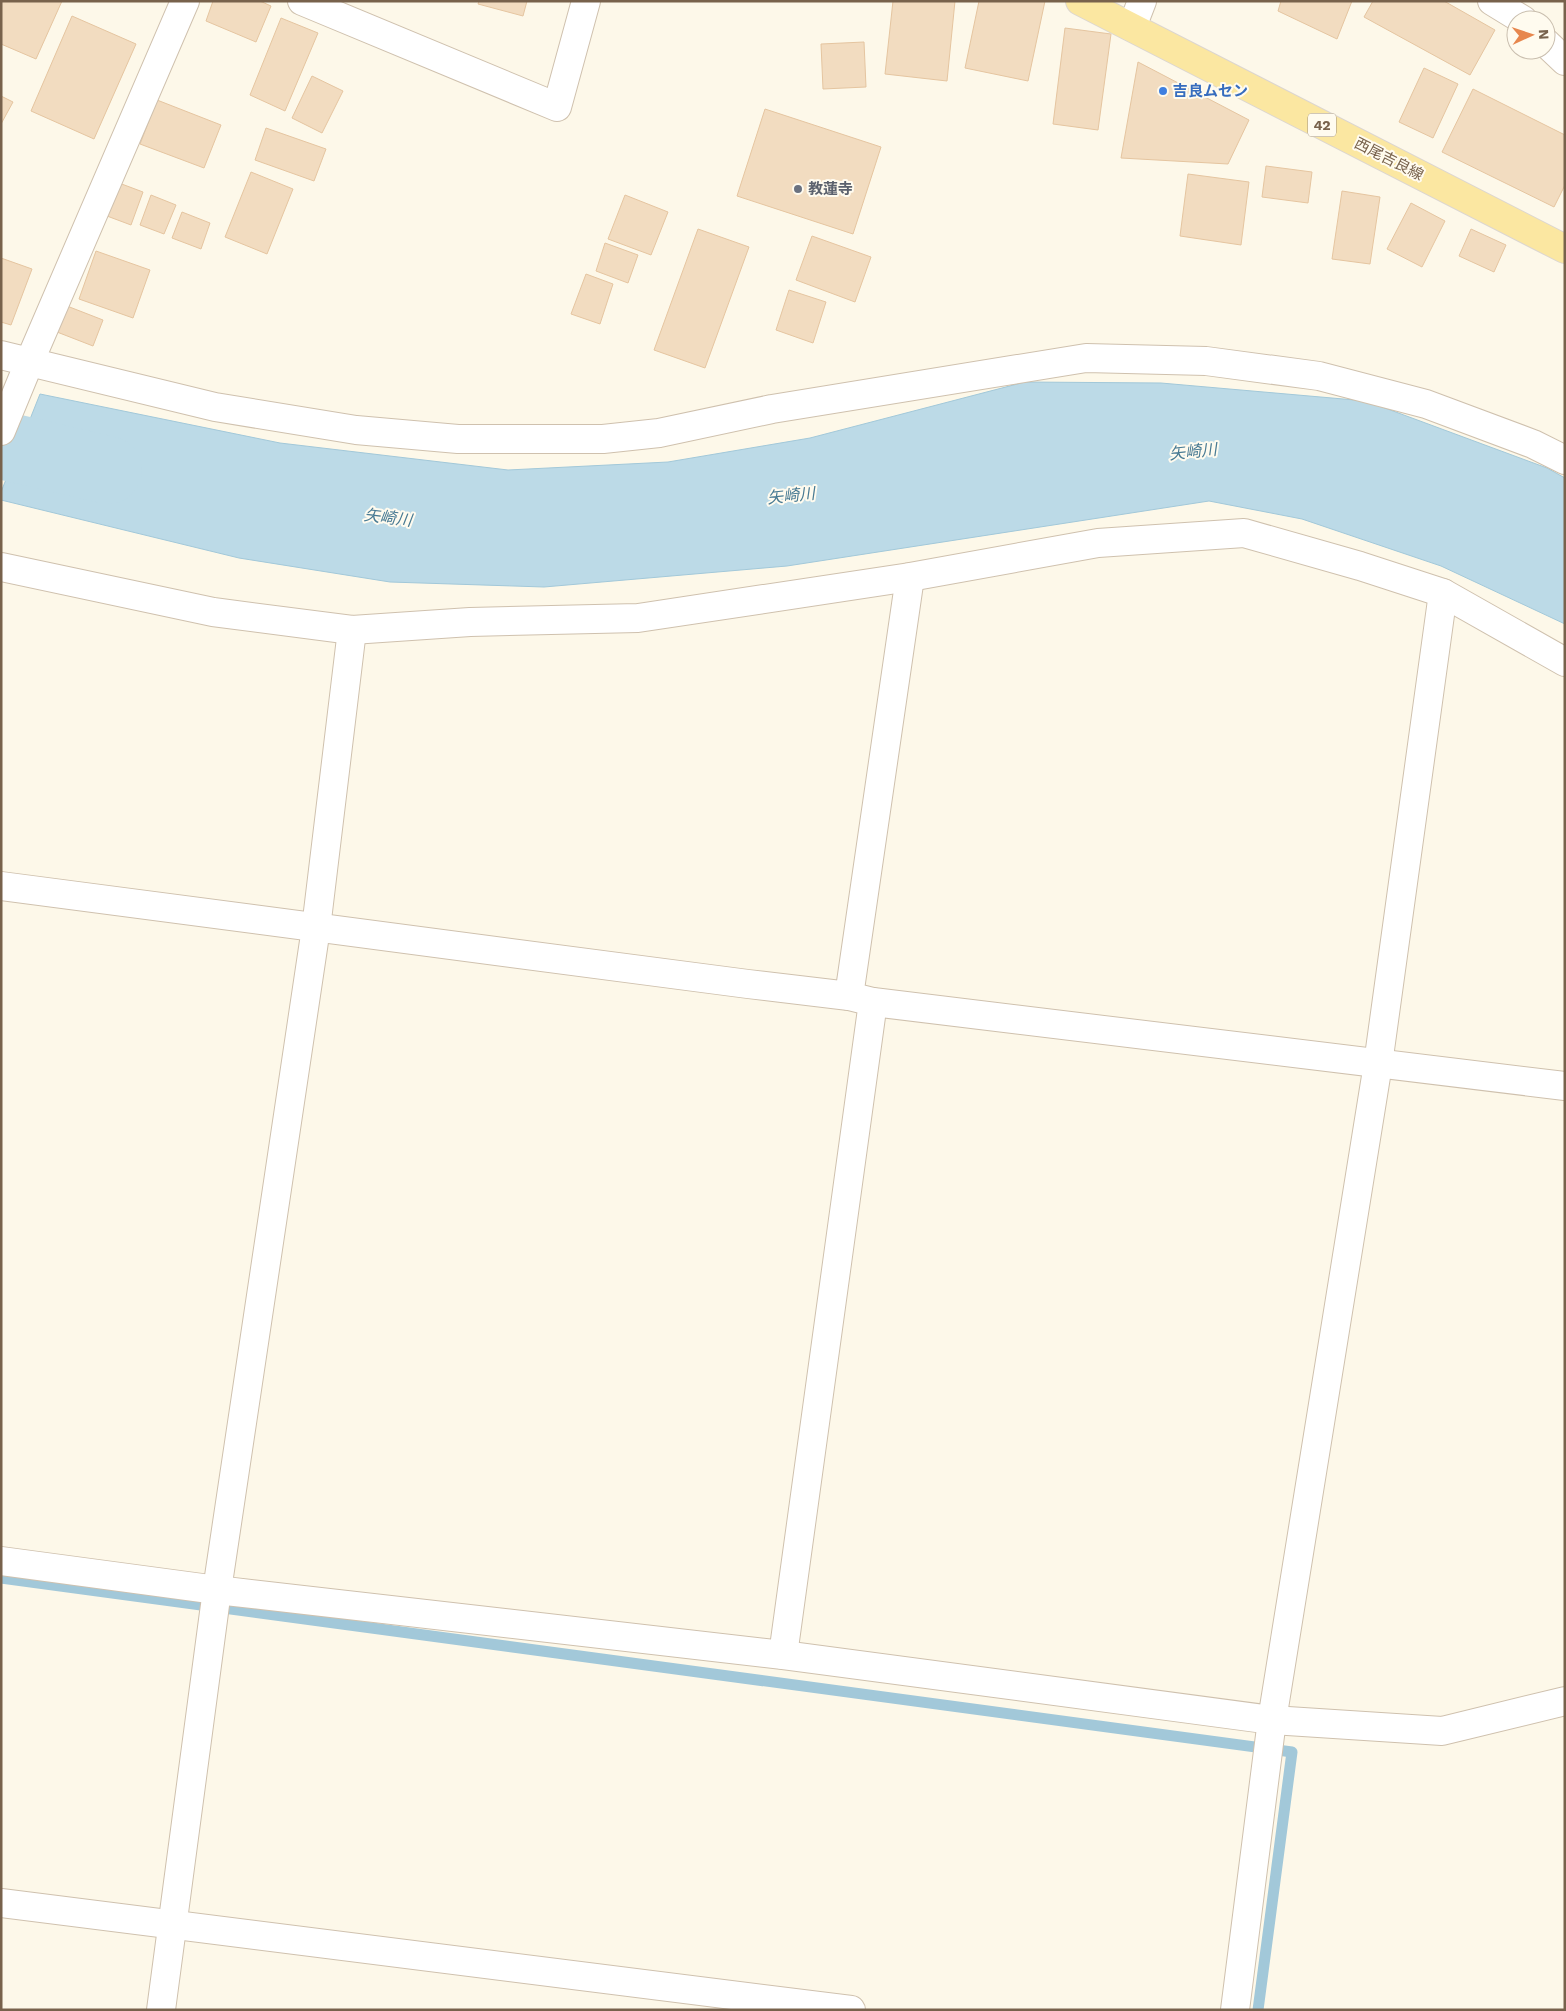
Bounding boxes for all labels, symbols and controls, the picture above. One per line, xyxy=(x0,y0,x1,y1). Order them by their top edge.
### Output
north arrow xyxy=(1506,10,1556,60)
text: N xyxy=(1536,29,1552,40)
place label: 吉良ムセン xyxy=(1173,82,1248,100)
marker: 吉良ムセン xyxy=(1157,85,1169,97)
road number: 42 xyxy=(1308,114,1336,136)
street label: 西尾吉良線 xyxy=(1351,134,1427,184)
place label: 教蓮寺 xyxy=(808,180,853,198)
marker: 教蓮寺 xyxy=(792,183,804,195)
water label: 矢崎川 xyxy=(1168,439,1220,463)
water label: 矢崎川 xyxy=(766,483,818,507)
water label: 矢崎川 xyxy=(363,505,415,530)

